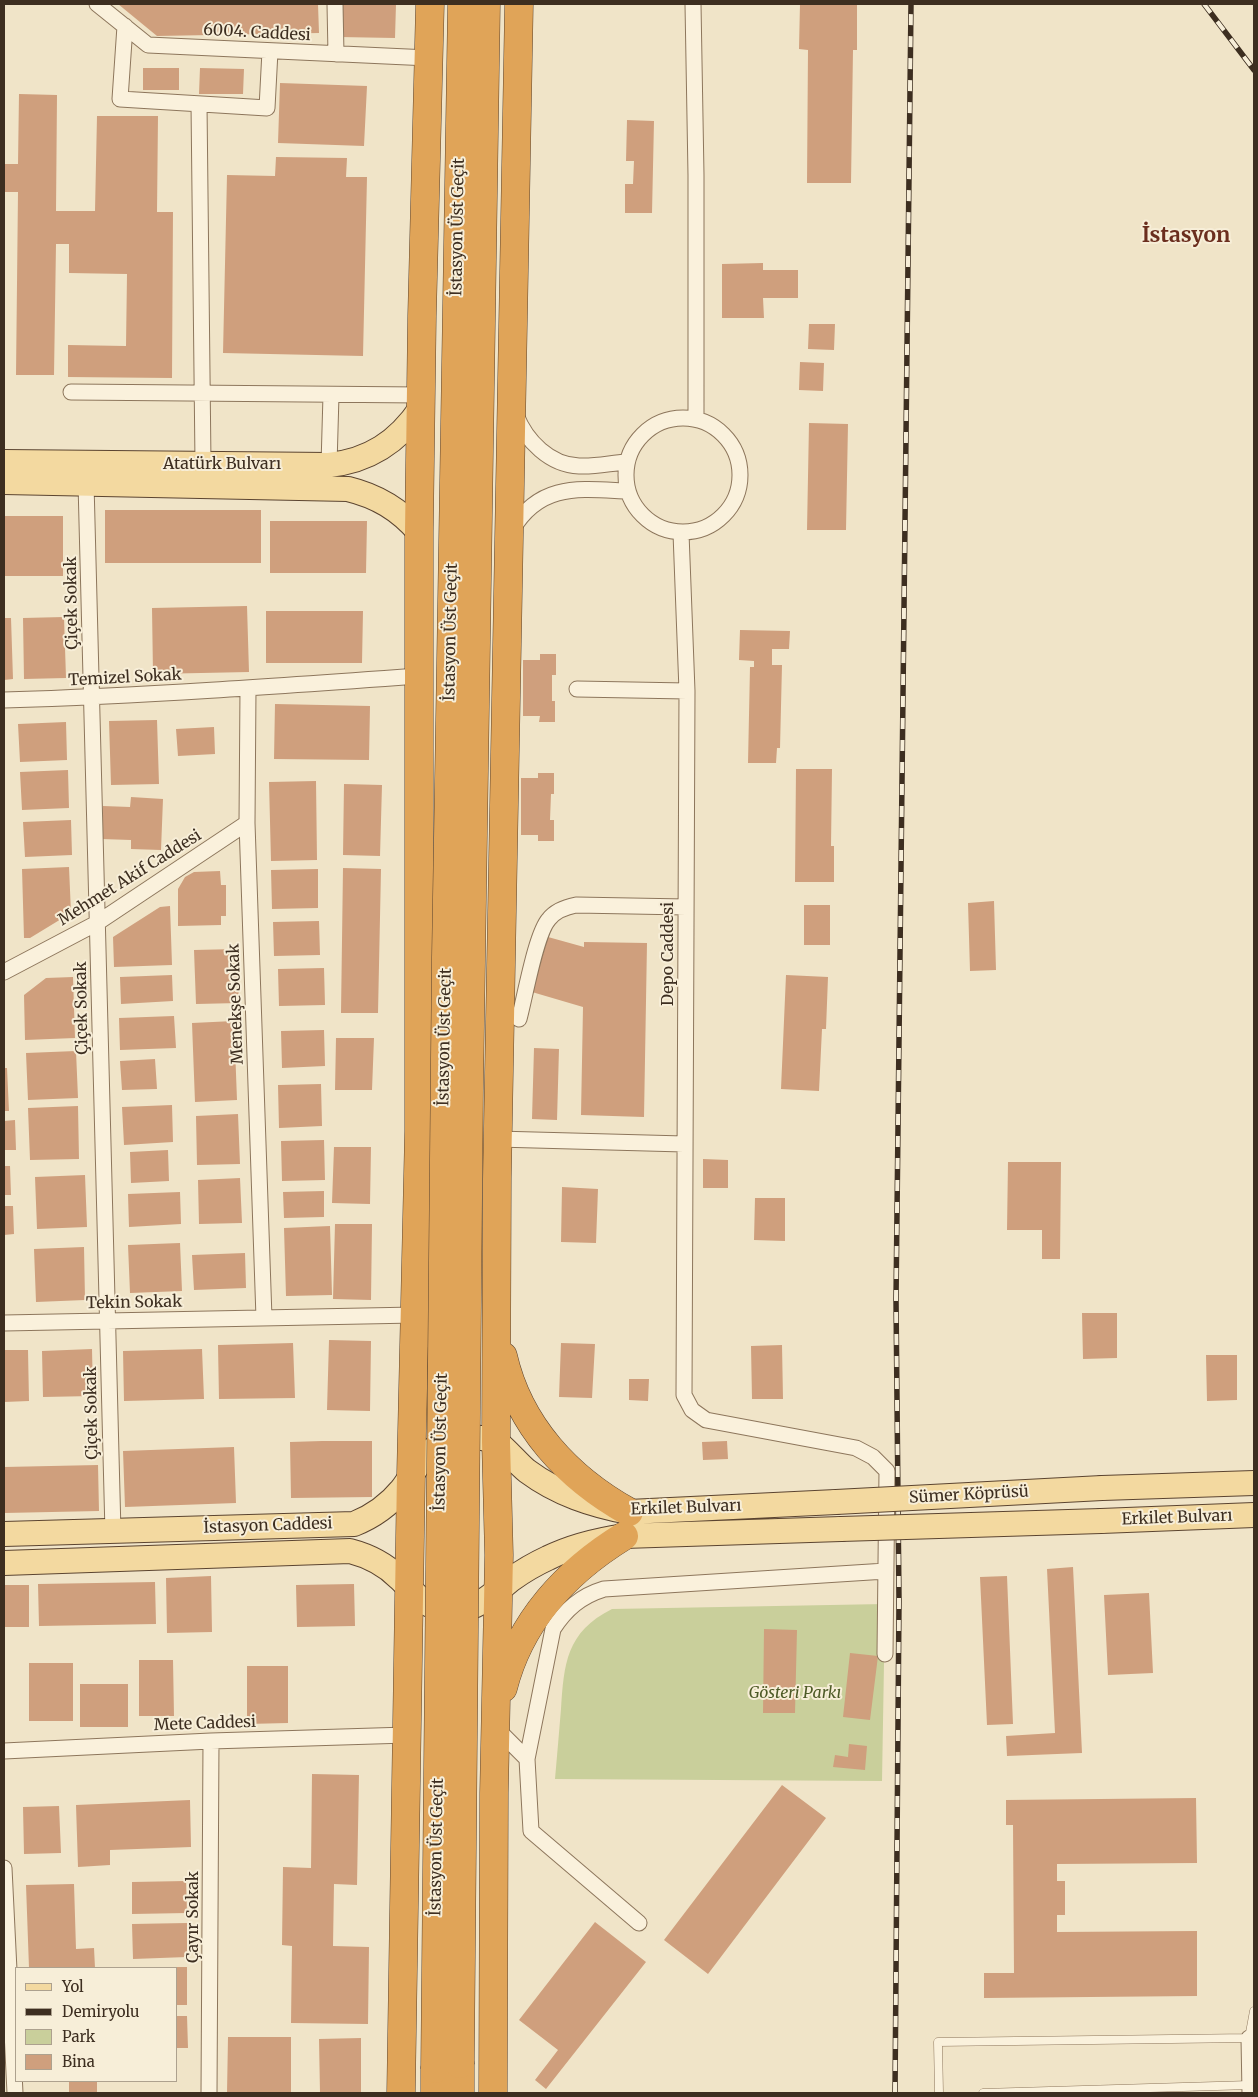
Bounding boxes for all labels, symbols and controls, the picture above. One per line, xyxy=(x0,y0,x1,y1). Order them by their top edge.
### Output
street label: 6004. Caddesi xyxy=(203,21,311,45)
street label: İstasyon Üst Geçit xyxy=(447,158,469,296)
district label: İstasyon xyxy=(1142,223,1230,249)
street label: Atatürk Bulvarı xyxy=(163,454,281,474)
street label: Çiçek Sokak xyxy=(62,556,82,650)
street label: İstasyon Üst Geçit xyxy=(440,563,462,701)
street label: Temizel Sokak xyxy=(68,665,182,691)
street label: Mehmet Akif Caddesi xyxy=(55,826,205,930)
street label: Depo Caddesi xyxy=(658,902,678,1006)
street label: Menekşe Sokak xyxy=(224,943,248,1065)
street label: Çiçek Sokak xyxy=(72,961,92,1055)
street label: İstasyon Üst Geçit xyxy=(434,968,456,1106)
street label: Tekin Sokak xyxy=(86,1293,182,1313)
street label: Çiçek Sokak xyxy=(82,1366,102,1460)
street label: İstasyon Üst Geçit xyxy=(430,1373,452,1511)
street label: Sümer Köprüsü xyxy=(909,1482,1029,1508)
street label: Erkilet Bulvarı xyxy=(630,1496,742,1520)
street label: Erkilet Bulvarı xyxy=(1121,1506,1233,1530)
street label: İstasyon Caddesi xyxy=(203,1514,333,1538)
park label: Gösteri Parkı xyxy=(749,1683,841,1703)
street label: Mete Caddesi xyxy=(154,1713,256,1735)
street label: İstasyon Üst Geçit xyxy=(426,1778,448,1916)
street label: Çayır Sokak xyxy=(183,1871,203,1963)
legend xyxy=(15,1967,178,2082)
text: Yol xyxy=(62,1977,84,1996)
text: Demiryolu xyxy=(62,2002,139,2021)
text: Park xyxy=(62,2027,95,2046)
text: Bina xyxy=(62,2052,95,2071)

